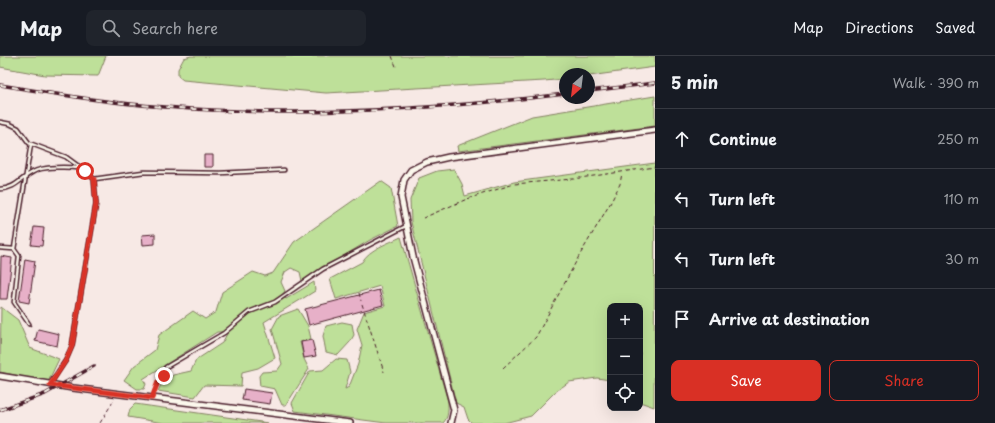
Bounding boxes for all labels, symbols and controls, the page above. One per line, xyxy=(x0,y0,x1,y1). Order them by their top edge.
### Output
search box xyxy=(86,10,366,46)
text: Map xyxy=(20,14,62,42)
text: Search here xyxy=(132,16,218,39)
icon: search xyxy=(100,17,122,39)
text: Map xyxy=(793,17,823,38)
text: Directions xyxy=(845,17,913,38)
text: Saved xyxy=(935,17,975,38)
north arrow xyxy=(559,68,595,104)
text: 5 min xyxy=(671,69,718,95)
text: Walk · 390 m xyxy=(893,73,979,92)
text: Continue xyxy=(709,127,777,150)
icon: ahead xyxy=(671,128,693,150)
text: 250 m xyxy=(937,129,979,148)
route start xyxy=(76,162,94,180)
text: Turn left xyxy=(709,187,775,210)
icon: left xyxy=(671,188,693,210)
text: 110 m xyxy=(944,189,979,208)
text: Turn left xyxy=(709,247,775,270)
icon: left xyxy=(671,248,693,270)
text: 30 m xyxy=(945,249,979,268)
map controls xyxy=(607,303,643,411)
button: + xyxy=(607,303,643,339)
text: Arrive at destination xyxy=(709,307,870,330)
icon: arrive xyxy=(671,308,693,330)
button: − xyxy=(607,339,643,375)
button: Save xyxy=(671,360,821,401)
button: Share xyxy=(829,360,979,401)
route end xyxy=(155,367,173,385)
button: locate xyxy=(607,375,643,411)

